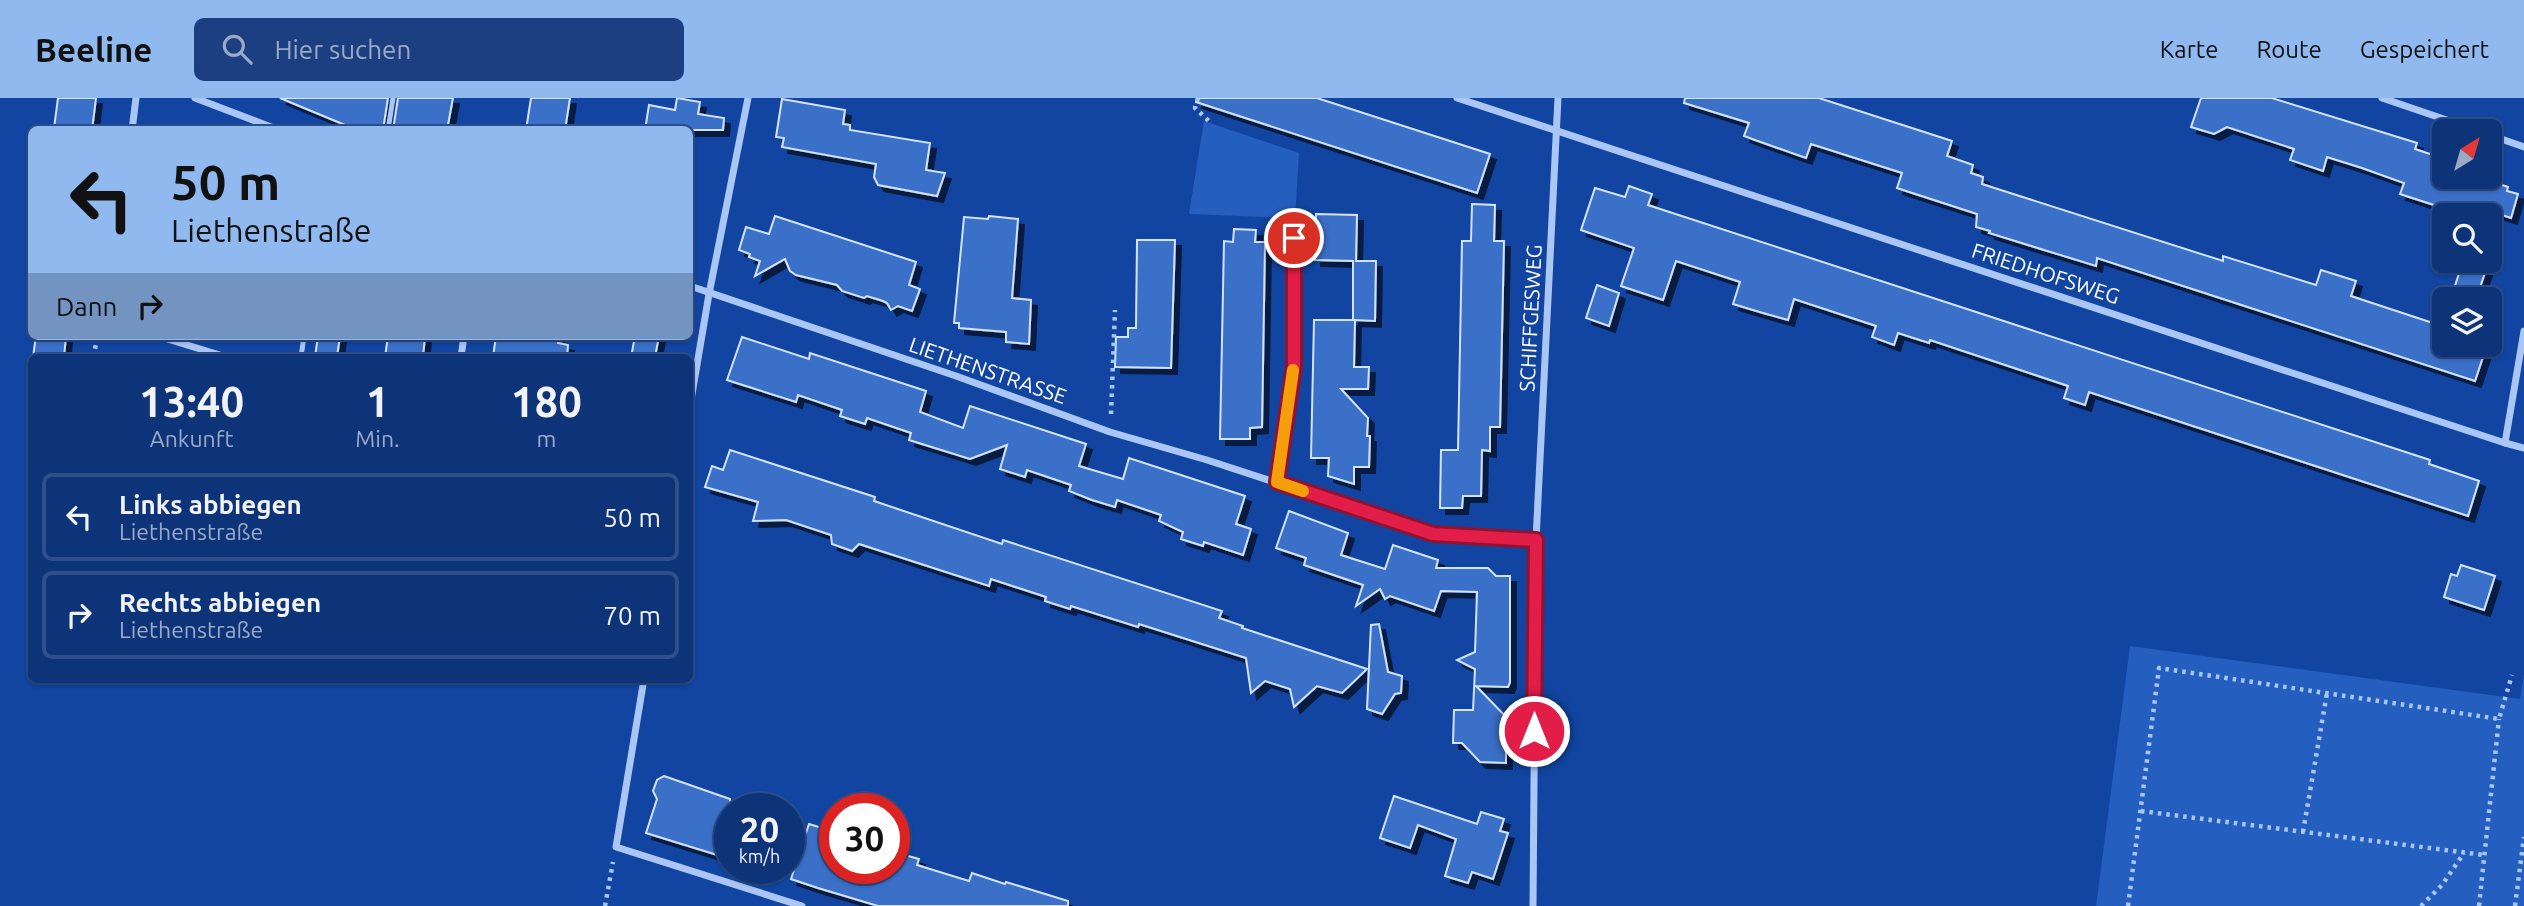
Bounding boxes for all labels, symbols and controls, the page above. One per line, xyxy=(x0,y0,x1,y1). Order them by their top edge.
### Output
search box xyxy=(194,18,684,81)
icon: search xyxy=(218,30,256,68)
text: Beeline xyxy=(35,31,152,68)
text: Hier suchen xyxy=(274,35,411,64)
text: Karte xyxy=(2160,36,2218,63)
text: Route xyxy=(2256,36,2322,63)
text: Gespeichert xyxy=(2360,36,2489,63)
north arrow xyxy=(2432,119,2502,189)
map controls xyxy=(2432,119,2502,357)
icon: left xyxy=(56,154,147,245)
text: 50 m xyxy=(171,154,280,209)
button: search xyxy=(2432,203,2502,273)
pin xyxy=(1264,208,1324,268)
text: Liethenstraße xyxy=(171,212,371,248)
icon: arrive xyxy=(1275,219,1313,257)
street label: FRIEDHOFSWEG xyxy=(1969,238,2123,308)
street label: SCHIFFGESWEG xyxy=(1514,244,1546,392)
icon: right xyxy=(131,287,169,325)
button: layers xyxy=(2432,287,2502,357)
text: Dann xyxy=(56,292,117,321)
street label: LIETHENSTRASSE xyxy=(906,332,1070,408)
text: 13:40 xyxy=(139,378,244,425)
text: 1 xyxy=(366,378,389,425)
text: 180 xyxy=(511,378,582,425)
text: Ankunft xyxy=(150,426,234,451)
text: Min. xyxy=(355,426,400,451)
text: m xyxy=(536,426,556,451)
text: Links abbiegen xyxy=(119,490,302,519)
icon: left xyxy=(60,498,98,536)
text: 50 m xyxy=(603,503,661,532)
text: Liethenstraße xyxy=(119,519,263,544)
text: Rechts abbiegen xyxy=(119,588,321,617)
icon: right xyxy=(60,596,98,634)
text: 70 m xyxy=(603,601,661,630)
text: Liethenstraße xyxy=(119,617,263,642)
position arrow xyxy=(1497,694,1571,768)
speed limit sign: 30 xyxy=(819,793,910,884)
text: 20 xyxy=(740,809,779,849)
text: km/h xyxy=(739,846,780,866)

